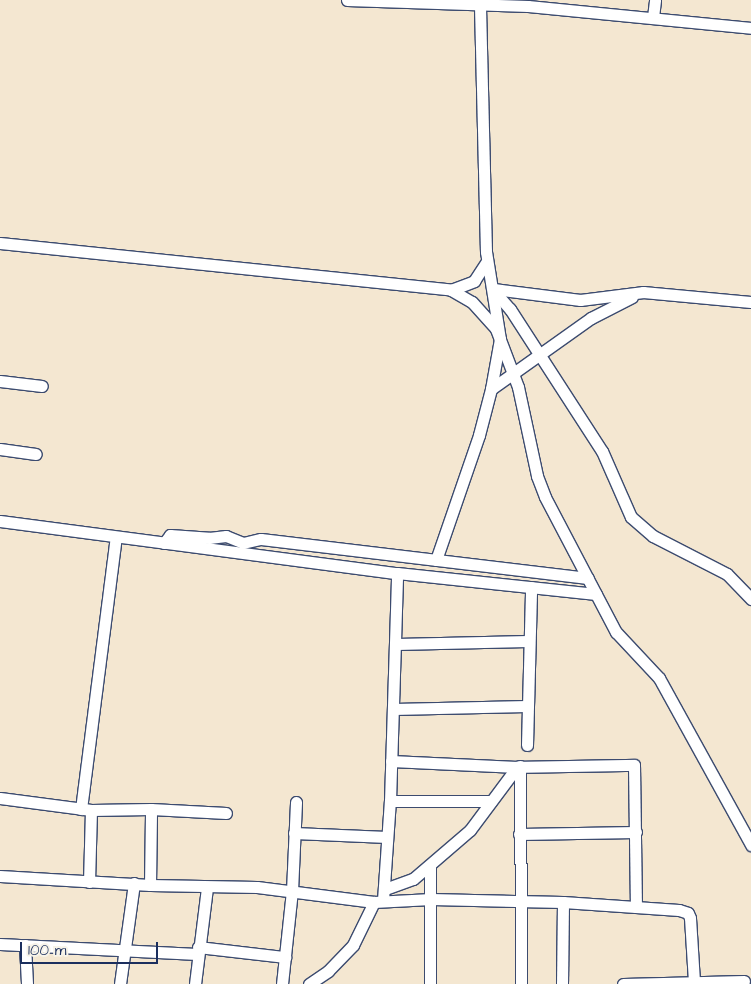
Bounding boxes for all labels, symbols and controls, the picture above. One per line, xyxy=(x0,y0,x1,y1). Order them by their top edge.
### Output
scale bar xyxy=(22,932,160,964)
text: 100 m xyxy=(28,940,67,961)

